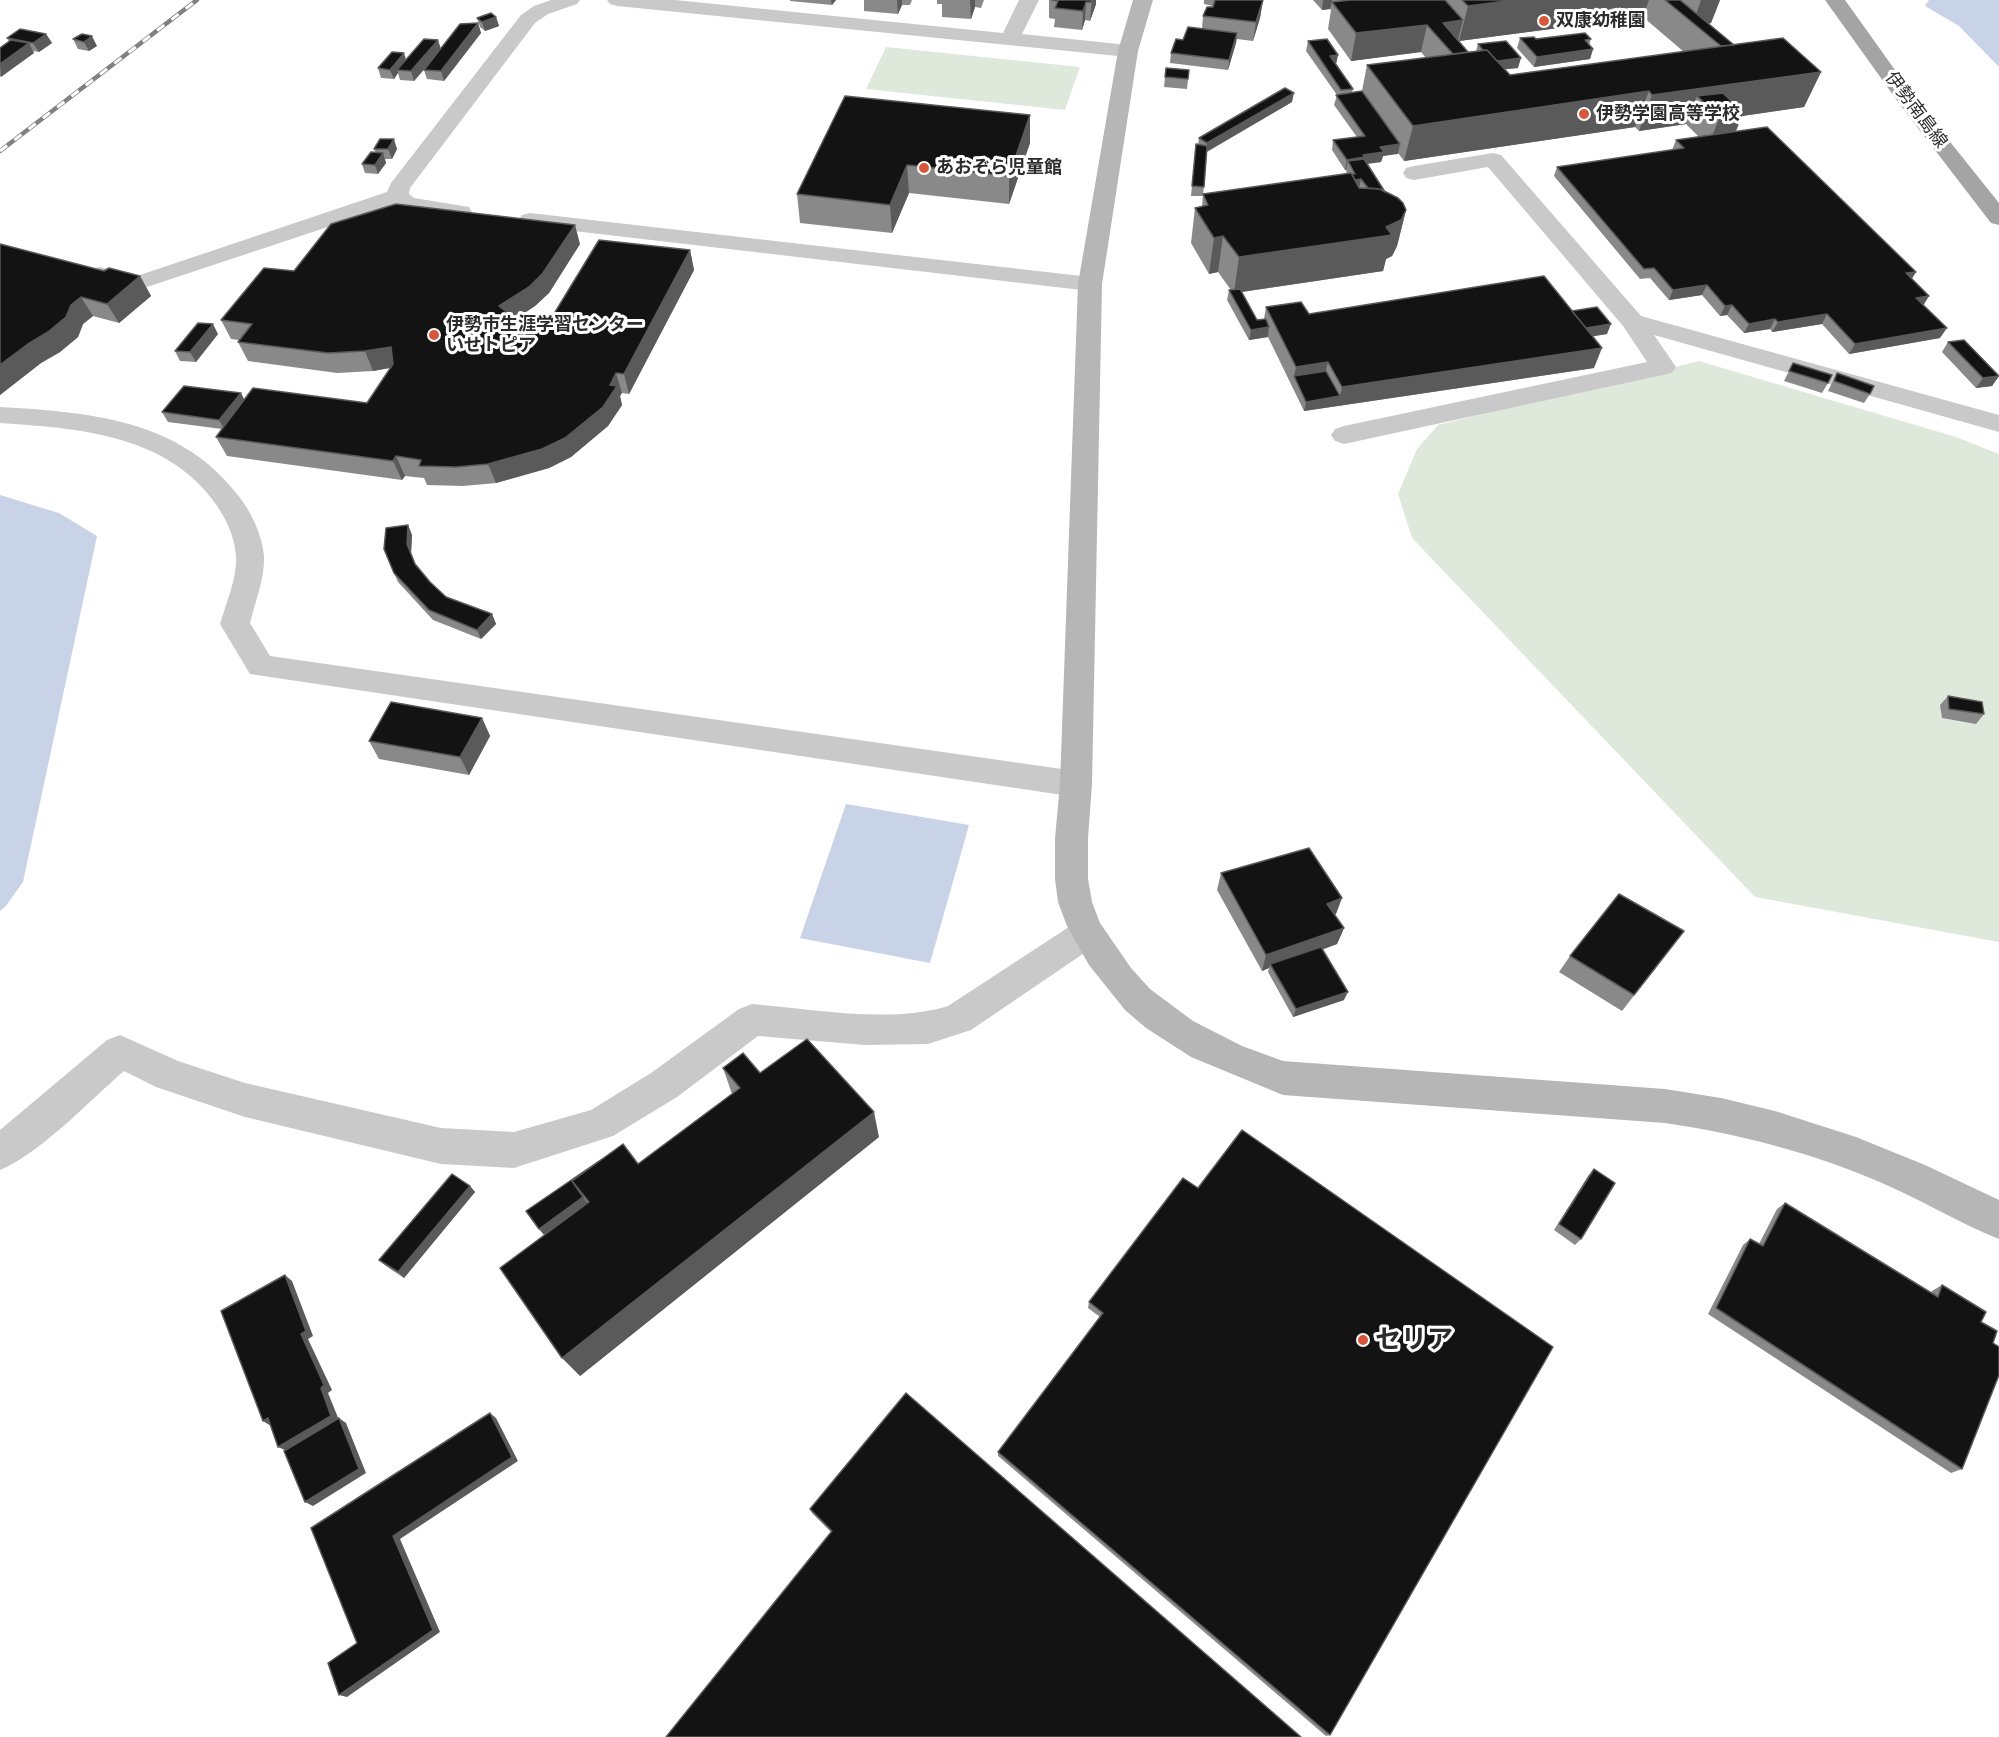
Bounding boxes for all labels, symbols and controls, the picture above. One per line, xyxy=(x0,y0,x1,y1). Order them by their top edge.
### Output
place label: 双康幼稚園 xyxy=(1556,10,1646,32)
marker: 双康幼稚園 xyxy=(1537,14,1551,28)
street label: 伊勢南島線 xyxy=(1880,68,1952,152)
place label: 伊勢学園高等学校 xyxy=(1596,103,1740,125)
marker: 伊勢学園高等学校 xyxy=(1577,107,1591,121)
place label: あおぞら児童館 xyxy=(936,157,1062,179)
marker: あおぞら児童館 xyxy=(917,161,931,175)
place label: 伊勢市生涯学習センター いせトピア xyxy=(446,314,644,356)
marker: 伊勢市生涯学習センター いせトピア xyxy=(427,328,441,342)
place label: セリア xyxy=(1375,1324,1453,1356)
marker: セリア xyxy=(1356,1333,1370,1347)

